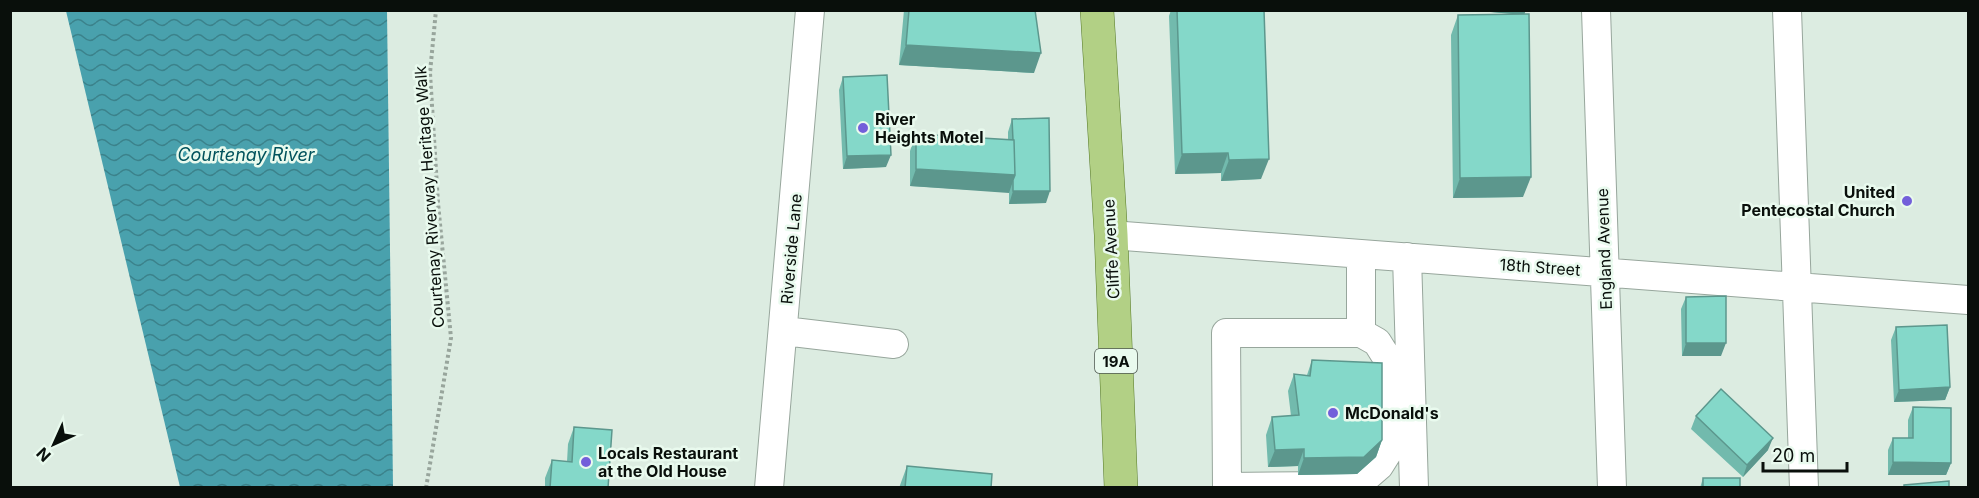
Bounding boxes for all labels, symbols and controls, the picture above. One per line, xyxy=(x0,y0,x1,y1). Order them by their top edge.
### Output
street label: Courtenay Riverway Heritage Walk xyxy=(410,65,448,329)
place label: River Heights Motel xyxy=(875,109,984,147)
marker: River Heights Motel xyxy=(856,121,870,135)
water label: Courtenay River xyxy=(177,144,316,165)
place label: United Pentecostal Church xyxy=(1741,182,1895,220)
street label: England Avenue xyxy=(1592,188,1616,310)
street label: Riverside Lane xyxy=(776,193,806,305)
marker: United Pentecostal Church xyxy=(1900,194,1914,208)
street label: Cliffe Avenue xyxy=(1098,198,1124,300)
street label: 18th Street xyxy=(1499,254,1581,280)
road number: 19A xyxy=(1095,349,1137,373)
place label: McDonald's xyxy=(1345,403,1439,423)
marker: McDonald's xyxy=(1326,406,1340,420)
north arrow xyxy=(24,414,84,474)
scale bar xyxy=(1763,435,1847,473)
text: N xyxy=(32,443,55,466)
place label: Locals Restaurant at the Old House xyxy=(598,443,738,481)
text: 20 m xyxy=(1772,445,1815,466)
marker: Locals Restaurant at the Old House xyxy=(579,455,593,469)

